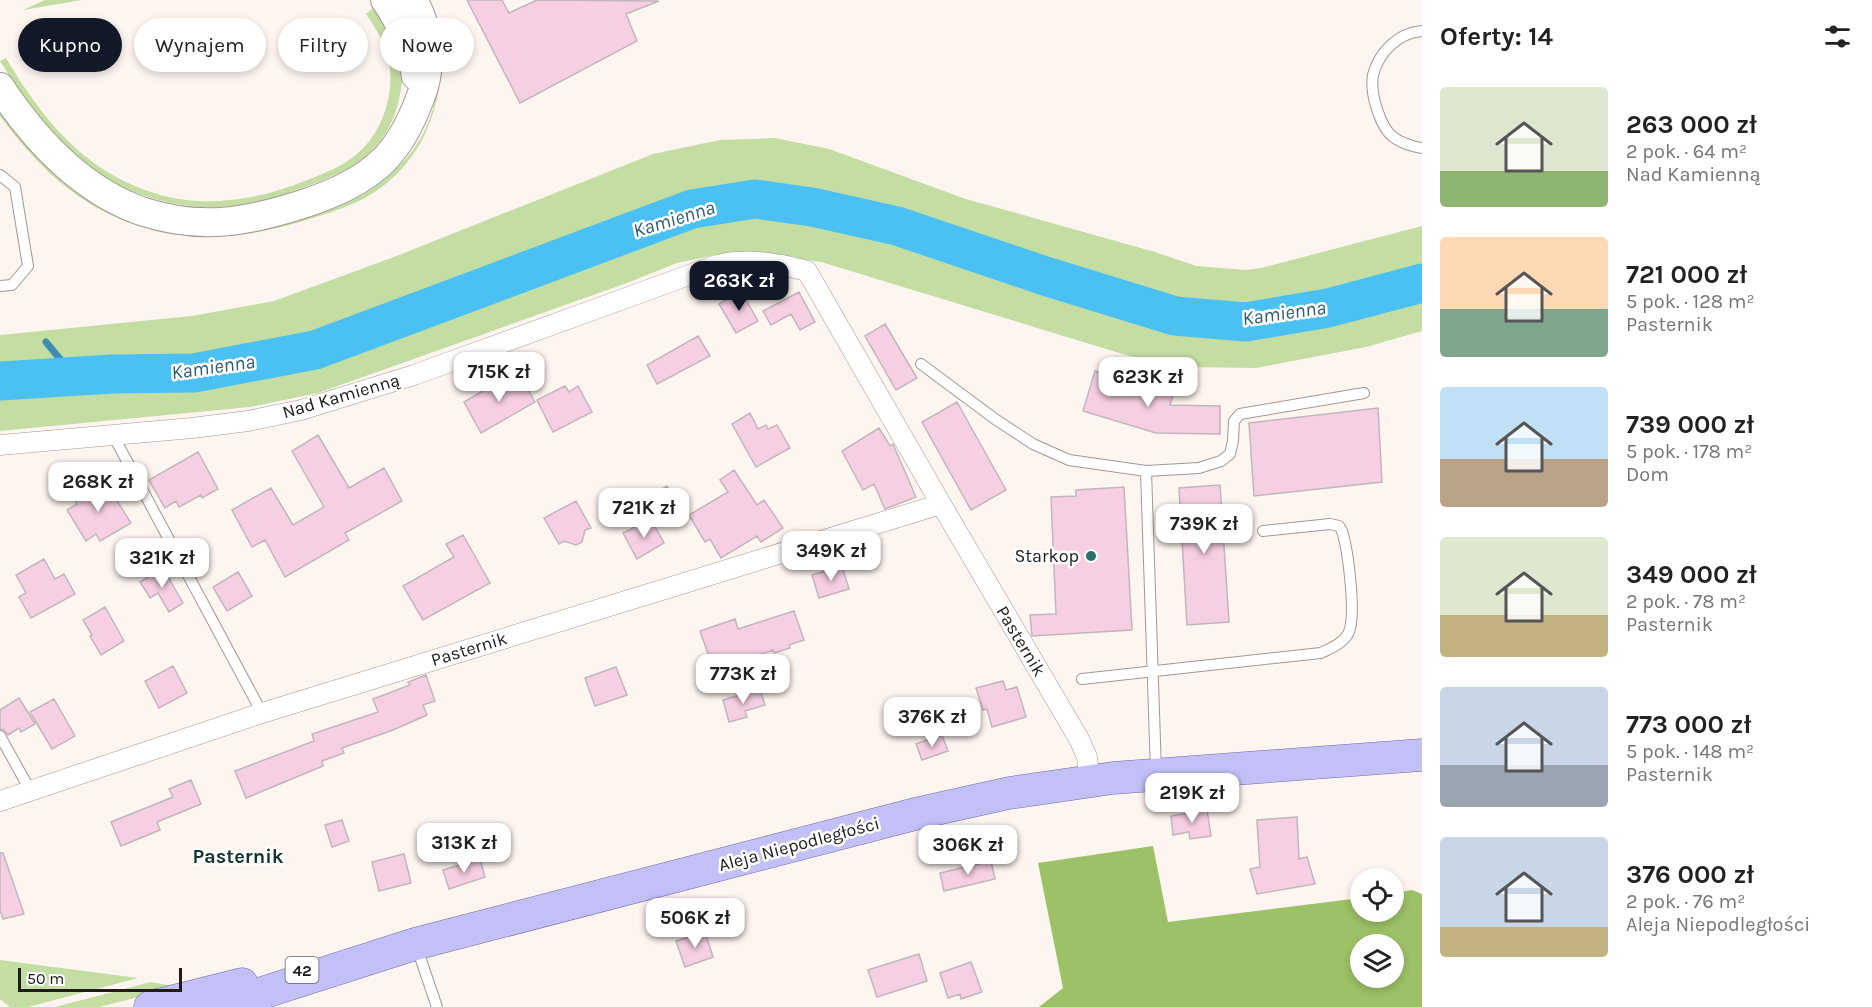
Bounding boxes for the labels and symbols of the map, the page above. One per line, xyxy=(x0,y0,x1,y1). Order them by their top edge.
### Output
water label: Kamienna xyxy=(630,196,718,242)
pin: 263K zł xyxy=(684,261,794,312)
water label: Kamienna xyxy=(1241,296,1327,330)
water label: Kamienna xyxy=(170,350,256,384)
pin: 715K zł xyxy=(444,352,554,403)
pin: 623K zł xyxy=(1093,357,1203,408)
street label: Nad Kamienną xyxy=(280,369,402,423)
pin: 268K zł xyxy=(43,462,153,513)
pin: 721K zł xyxy=(589,488,699,539)
pin: 739K zł xyxy=(1149,504,1259,555)
pin: 349K zł xyxy=(776,531,886,582)
pin: 321K zł xyxy=(107,538,217,589)
place label: Starkop xyxy=(1014,545,1079,567)
marker: Starkop xyxy=(1084,549,1098,563)
street label: Pasternik xyxy=(991,602,1051,680)
street label: Pasternik xyxy=(428,627,510,671)
pin: 773K zł xyxy=(688,654,798,705)
pin: 376K zł xyxy=(877,697,987,748)
pin: 219K zł xyxy=(1137,773,1247,824)
street label: Aleja Niepodległości xyxy=(716,812,882,876)
pin: 313K zł xyxy=(409,823,519,874)
pin: 306K zł xyxy=(913,825,1023,876)
district label: Pasternik xyxy=(192,845,284,868)
pin: 506K zł xyxy=(640,898,750,949)
road number: 42 xyxy=(286,957,318,983)
scale bar xyxy=(18,965,182,992)

